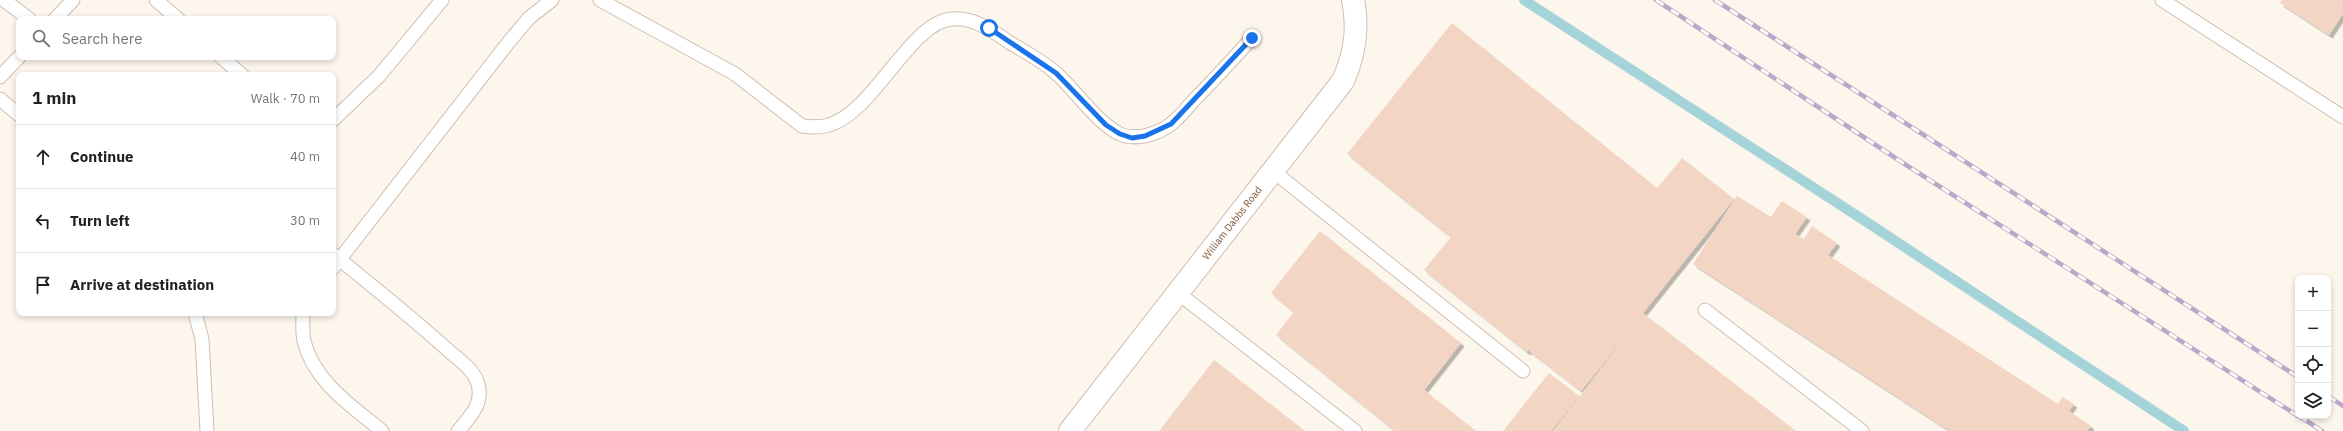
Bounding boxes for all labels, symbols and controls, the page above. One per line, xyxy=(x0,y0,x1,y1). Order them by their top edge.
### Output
search box xyxy=(16,16,336,60)
route start xyxy=(980,19,998,37)
icon: search xyxy=(30,27,52,49)
text: Search here xyxy=(62,29,142,48)
route end xyxy=(1243,29,1261,47)
text: 1 min xyxy=(32,87,76,109)
text: Walk · 70 m xyxy=(251,90,320,107)
icon: ahead xyxy=(32,146,54,168)
text: Continue xyxy=(70,147,134,166)
text: 40 m xyxy=(290,148,320,165)
street label: William Dabbs Road xyxy=(1199,184,1265,262)
icon: left xyxy=(32,210,54,232)
text: Turn left xyxy=(70,211,130,230)
text: 30 m xyxy=(290,212,320,229)
icon: arrive xyxy=(32,274,54,296)
text: Arrive at destination xyxy=(70,275,214,294)
map controls xyxy=(2295,275,2331,419)
button: + xyxy=(2295,275,2331,311)
button: − xyxy=(2295,311,2331,347)
button: locate xyxy=(2295,347,2331,383)
button: layers xyxy=(2295,383,2331,419)

